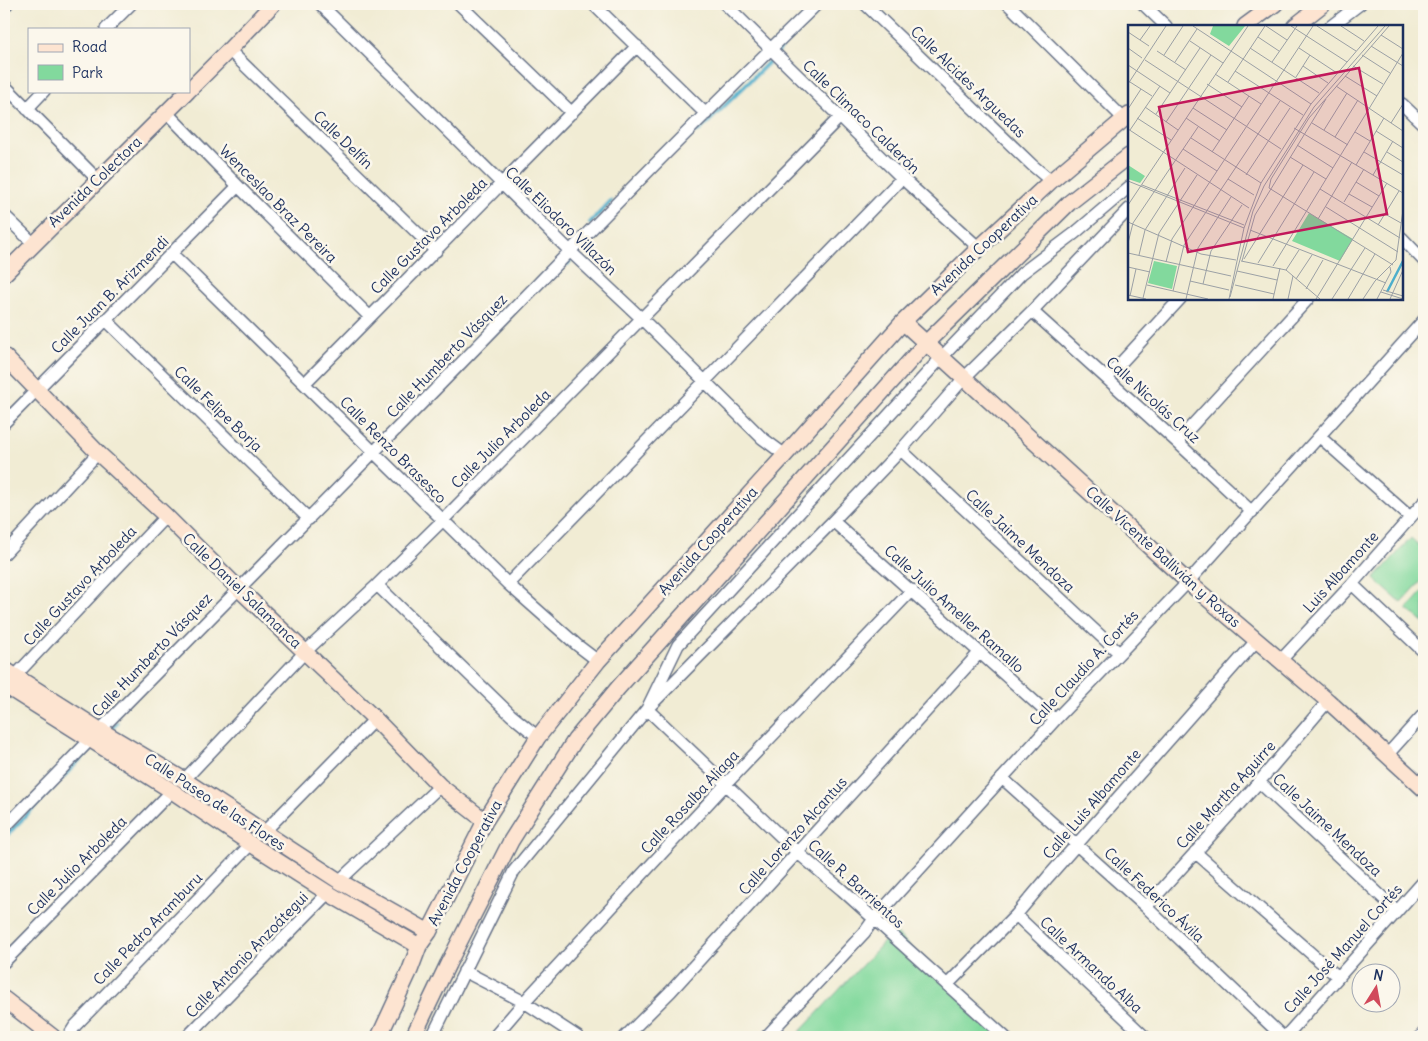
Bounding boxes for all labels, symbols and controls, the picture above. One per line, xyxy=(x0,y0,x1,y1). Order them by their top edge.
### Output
street label: Calle Alcides Arguedas xyxy=(907,22,1030,142)
inset map xyxy=(1128,25,1403,300)
legend xyxy=(28,28,190,92)
text: Road xyxy=(72,37,107,56)
street label: Calle Climaco Calderón xyxy=(799,56,924,178)
text: Park xyxy=(72,63,103,82)
street label: Calle Delfín xyxy=(310,107,377,173)
street label: Avenida Colectora xyxy=(44,132,146,231)
street label: Wenceslao Braz Pereira xyxy=(215,141,342,267)
street label: Calle Eliodoro Villazón xyxy=(501,162,621,279)
street label: Calle Gustavo Arboleda xyxy=(366,173,491,298)
street label: Avenida Cooperativa xyxy=(926,190,1042,299)
street label: Calle Juan B. Arizmendi xyxy=(47,232,172,357)
street label: Calle Humberto Vásquez xyxy=(382,290,511,422)
street label: Calle Nicolás Cruz xyxy=(1102,352,1204,447)
street label: Calle Felipe Borja xyxy=(170,362,267,456)
street label: Calle Julio Arboleda xyxy=(447,385,555,492)
street label: Calle Renzo Brasesco xyxy=(336,392,451,507)
street label: Avenida Cooperativa xyxy=(654,482,762,599)
street label: Calle Vicente Ballivián y Roxas xyxy=(1082,482,1245,631)
street label: Calle Jaime Mendoza xyxy=(962,485,1079,597)
street label: Calle Gustavo Arboleda xyxy=(19,521,141,650)
street label: Luis Albamonte xyxy=(1299,527,1382,616)
street label: Calle Daniel Salamanca xyxy=(179,529,306,653)
street label: Calle Julio Ameller Ramallo xyxy=(880,541,1028,677)
street label: Calle Humberto Vásquez xyxy=(87,589,216,721)
street label: Calle Claudio A. Cortés xyxy=(1025,606,1142,730)
street label: Calle Martha Aguirre xyxy=(1172,737,1279,853)
street label: Calle Rosalba Aliaga xyxy=(636,745,743,858)
street label: Calle Luis Albamonte xyxy=(1038,745,1145,863)
street label: Calle Paseo de las Flores xyxy=(141,749,290,854)
street label: Calle Jaime Mendoza xyxy=(1269,769,1386,881)
street label: Calle Lorenzo Alcantus xyxy=(734,772,851,899)
street label: Avenida Cooperativa xyxy=(423,796,506,929)
street label: Calle Julio Arboleda xyxy=(23,812,131,919)
street label: Calle R. Barrientos xyxy=(804,835,909,932)
street label: Calle Federico Ávila xyxy=(1100,843,1209,946)
street label: Calle Pedro Aramburu xyxy=(89,868,206,989)
street label: Calle José Manuel Cortés xyxy=(1279,880,1406,1018)
street label: Calle Antonio Anzoátegui xyxy=(181,888,312,1022)
street label: Calle Armando Alba xyxy=(1036,912,1147,1017)
north arrow xyxy=(1350,964,1400,1014)
text: N xyxy=(1372,965,1385,985)

